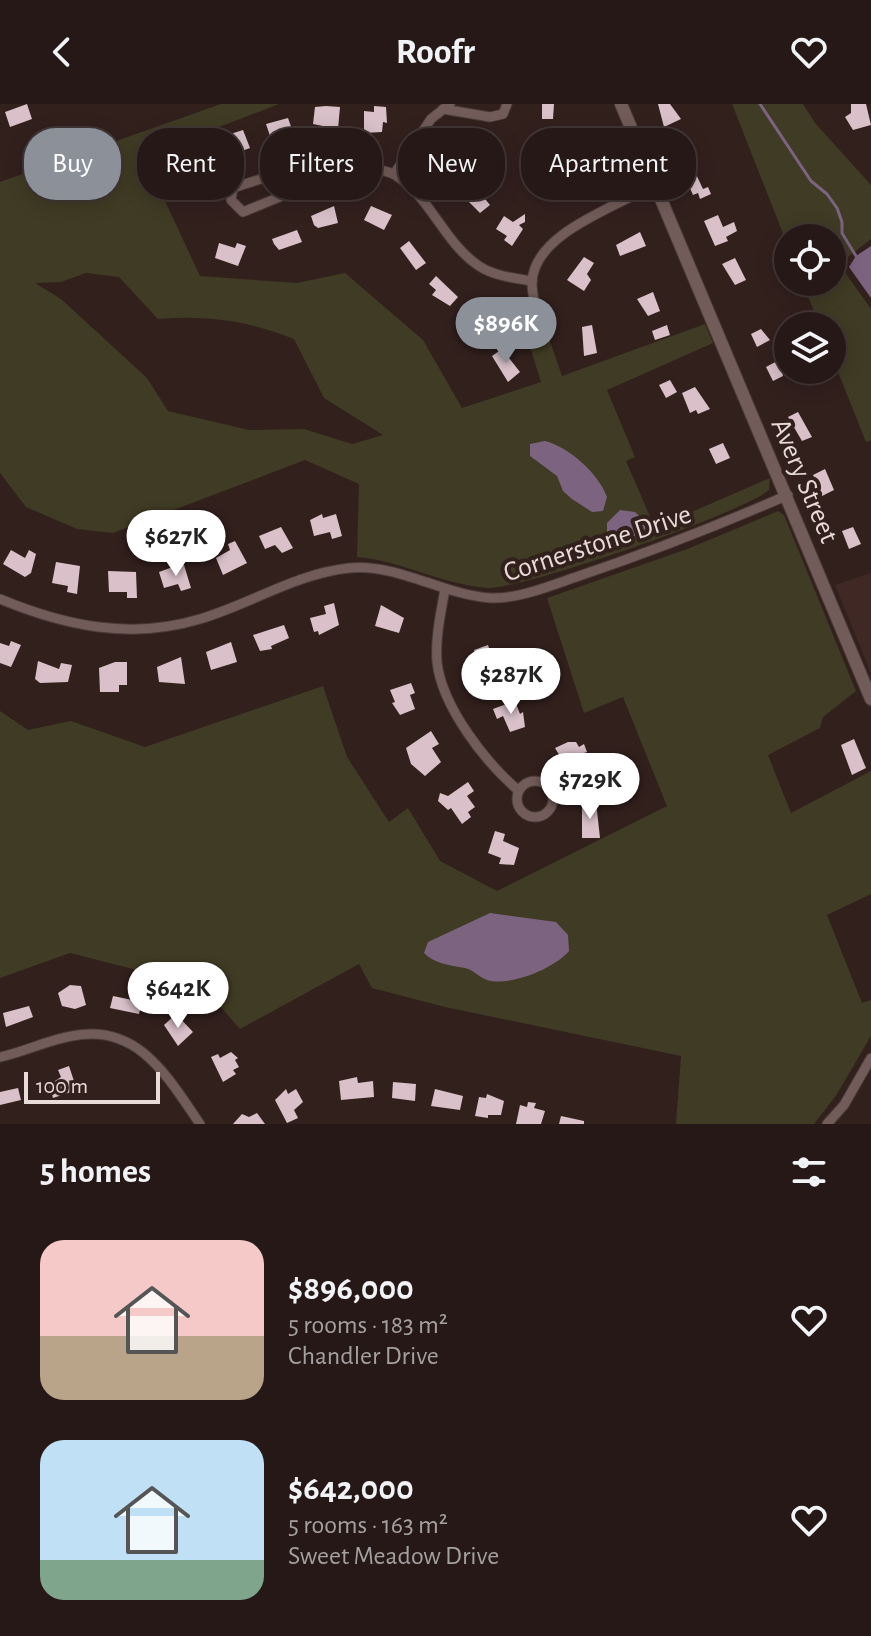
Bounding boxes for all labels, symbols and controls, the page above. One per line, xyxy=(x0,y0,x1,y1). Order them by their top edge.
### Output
icon: back xyxy=(40,30,84,74)
icon: heart xyxy=(787,30,831,74)
text: Roofr xyxy=(396,34,475,70)
chip: Buy xyxy=(24,128,121,200)
chip: Rent xyxy=(137,128,244,200)
chip: Filters xyxy=(260,128,382,200)
chip: New xyxy=(398,128,505,200)
chip: Apartment xyxy=(521,128,696,200)
map controls xyxy=(774,224,846,384)
button: locate xyxy=(774,224,846,296)
pin: $896K xyxy=(450,297,562,365)
text: $896K xyxy=(474,310,538,336)
button: layers xyxy=(774,312,846,384)
street label: Avery Street xyxy=(766,415,843,547)
street label: Cornerstone Drive xyxy=(500,500,695,587)
pin: $627K xyxy=(120,510,232,578)
text: $627K xyxy=(145,523,207,549)
pin: $287K xyxy=(455,648,567,716)
text: $287K xyxy=(479,661,543,687)
pin: $729K xyxy=(534,753,646,821)
text: $729K xyxy=(559,766,621,792)
pin: $642K xyxy=(122,962,234,1030)
text: $642K xyxy=(146,975,210,1001)
scale bar xyxy=(24,1068,160,1104)
text: 100 m xyxy=(36,1075,88,1097)
icon: filters xyxy=(787,1150,831,1194)
text: 5 homes xyxy=(40,1155,151,1189)
icon: home xyxy=(104,1272,200,1368)
text: $896,000 xyxy=(288,1272,414,1306)
icon: heart xyxy=(787,1298,831,1342)
text: 5 rooms · 183 m² xyxy=(288,1312,448,1338)
text: Chandler Drive xyxy=(288,1343,439,1369)
icon: home xyxy=(104,1472,200,1568)
text: $642,000 xyxy=(288,1472,414,1506)
icon: heart xyxy=(787,1498,831,1542)
text: 5 rooms · 163 m² xyxy=(288,1512,448,1538)
text: Sweet Meadow Drive xyxy=(288,1543,499,1569)

